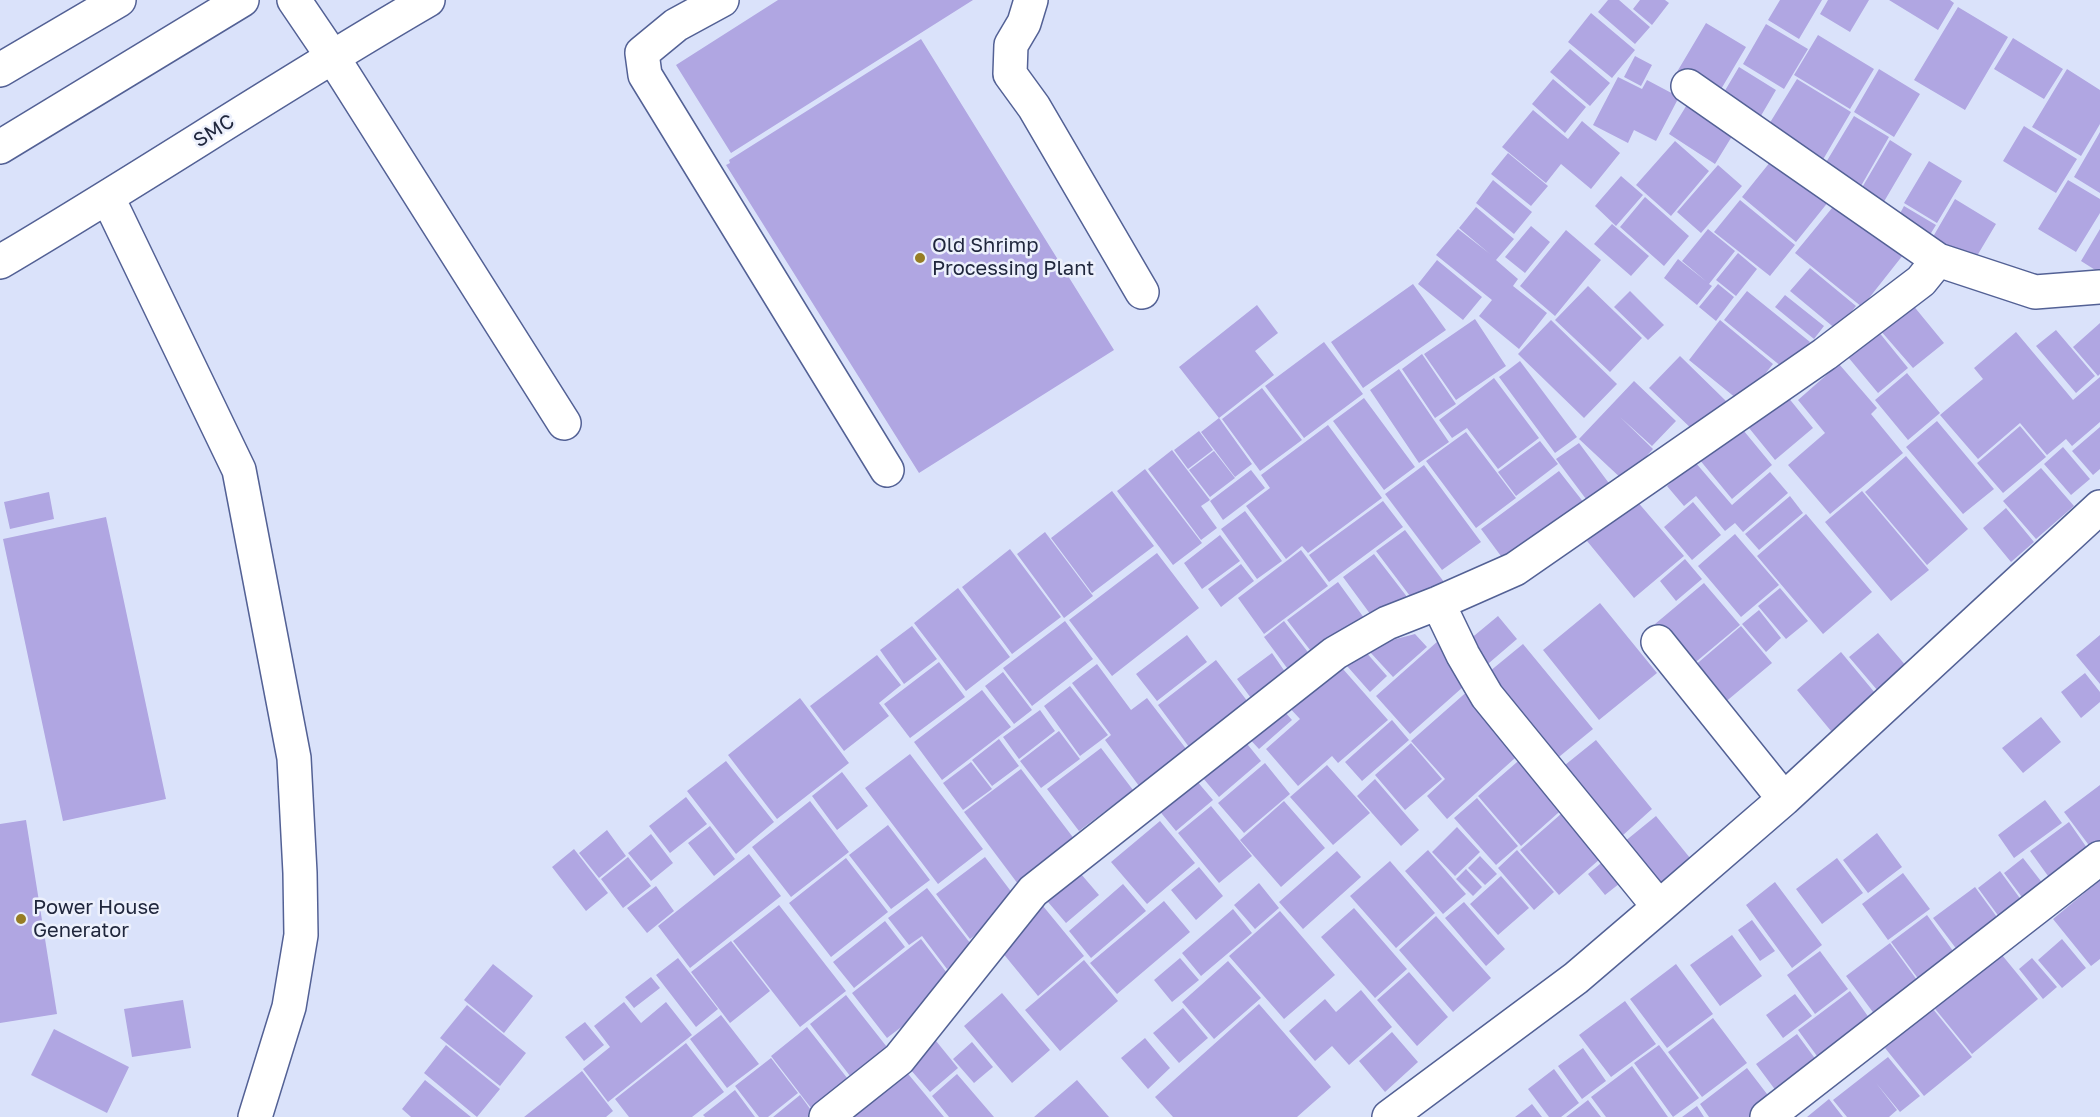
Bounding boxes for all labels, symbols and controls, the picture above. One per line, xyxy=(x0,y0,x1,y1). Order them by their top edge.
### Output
street label: SMC xyxy=(189,109,239,153)
place label: Old Shrimp Processing Plant xyxy=(932,234,1094,281)
marker: Old Shrimp Processing Plant xyxy=(913,251,927,265)
place label: Power House Generator xyxy=(33,896,160,943)
marker: Power House Generator xyxy=(14,912,28,926)

